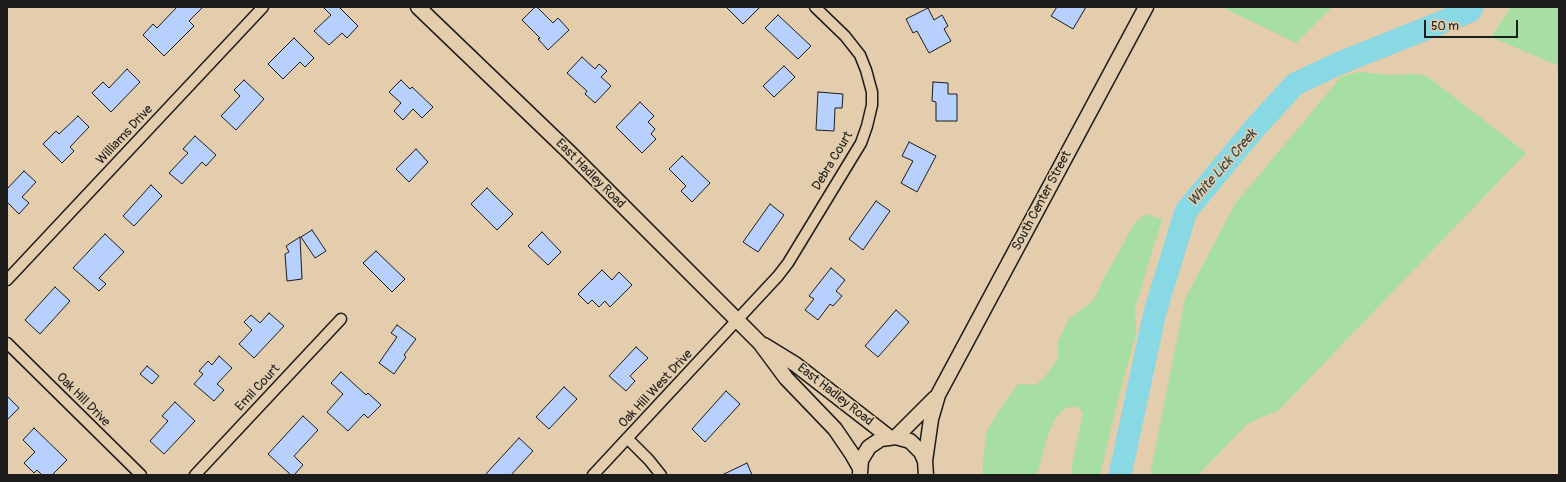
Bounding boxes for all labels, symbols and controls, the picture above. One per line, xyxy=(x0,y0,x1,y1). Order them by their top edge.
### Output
scale bar xyxy=(1426,12,1520,38)
text: 50 m xyxy=(1431,19,1459,34)
street label: Williams Drive xyxy=(93,102,157,168)
water label: White Lick Creek xyxy=(1185,126,1261,210)
street label: Debra Court xyxy=(809,129,857,193)
street label: East Hadley Road xyxy=(552,136,628,212)
street label: South Center Street xyxy=(1009,148,1075,254)
street label: Oak Hill West Drive xyxy=(616,347,696,431)
street label: East Hadley Road xyxy=(794,360,876,430)
street label: Emil Court xyxy=(233,361,283,415)
street label: Oak Hill Drive xyxy=(53,370,113,430)

